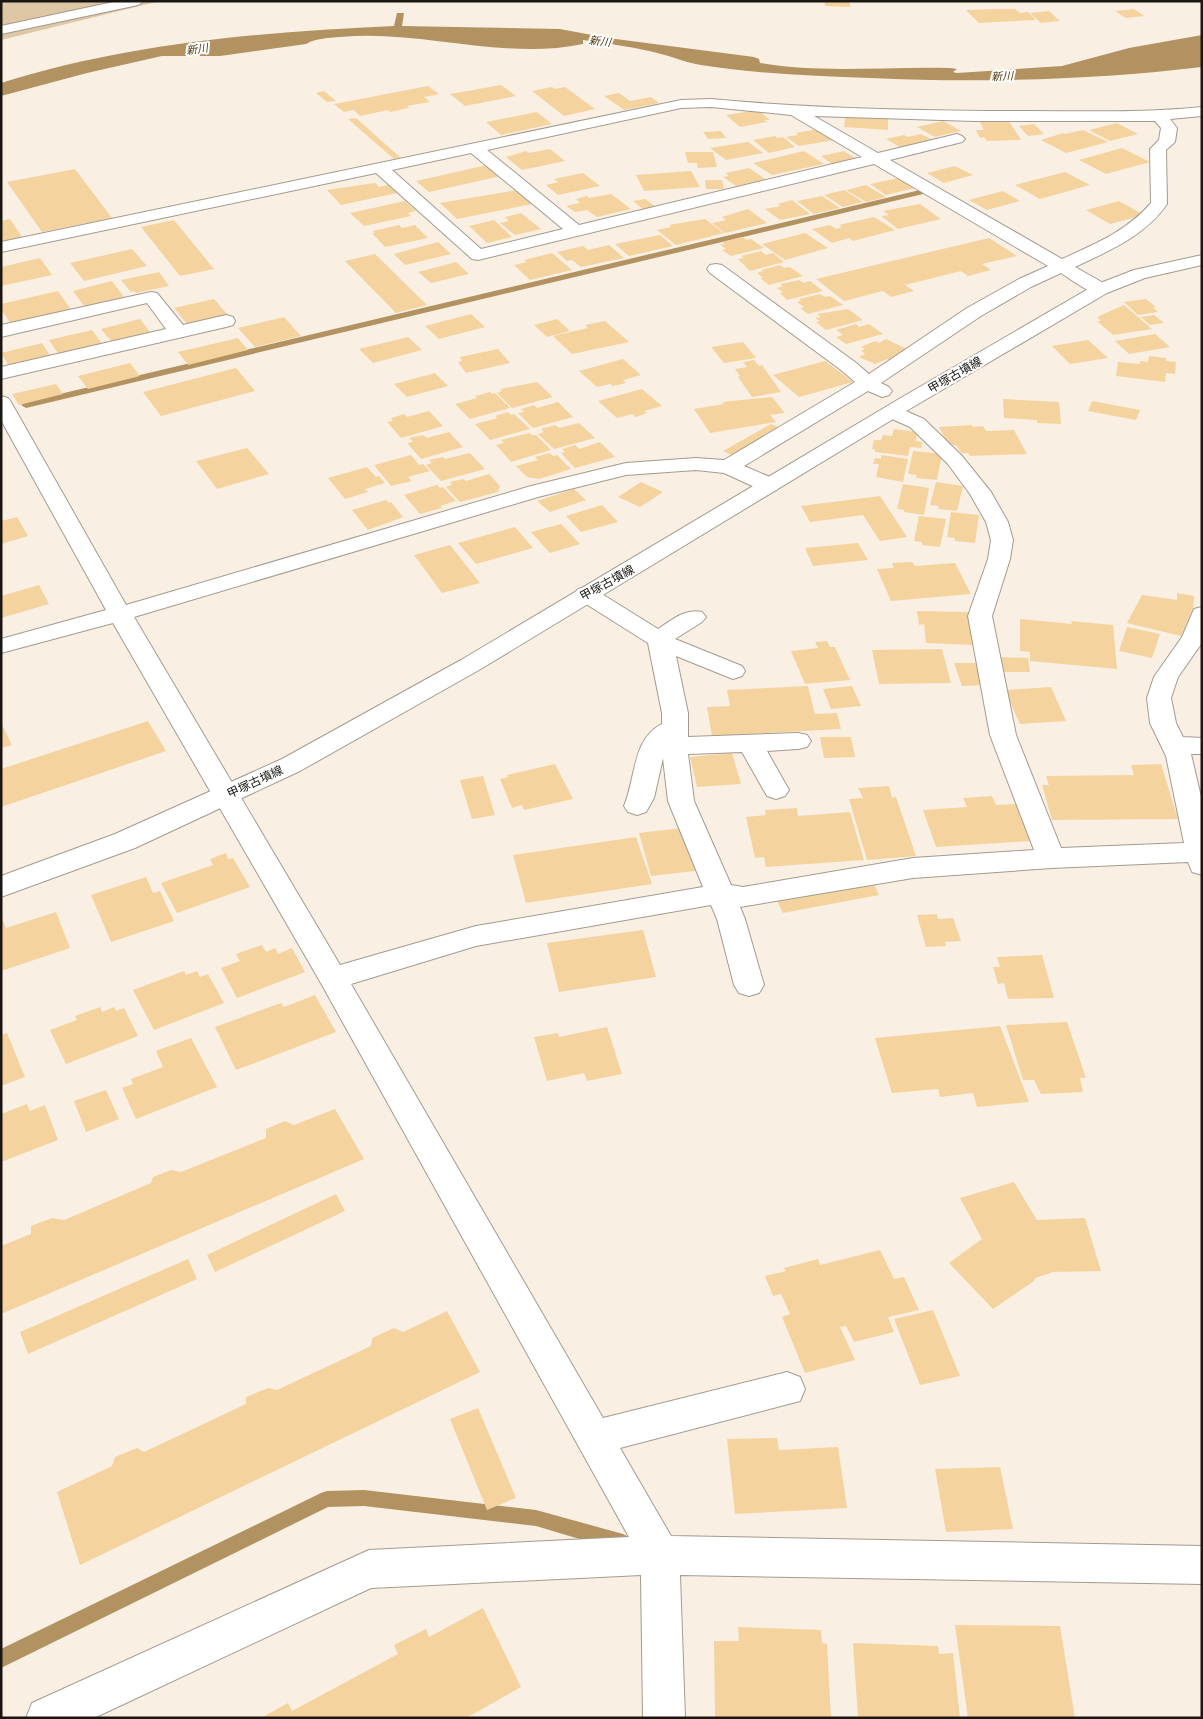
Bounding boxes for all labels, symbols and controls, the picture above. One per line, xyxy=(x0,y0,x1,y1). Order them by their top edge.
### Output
water label: 新川 xyxy=(588,34,613,49)
water label: 新川 xyxy=(185,41,210,57)
water label: 新川 xyxy=(991,70,1014,83)
street label: 甲塚古墳線 xyxy=(926,354,984,396)
street label: 甲塚古墳線 xyxy=(577,562,637,604)
street label: 甲塚古墳線 xyxy=(225,763,285,801)

